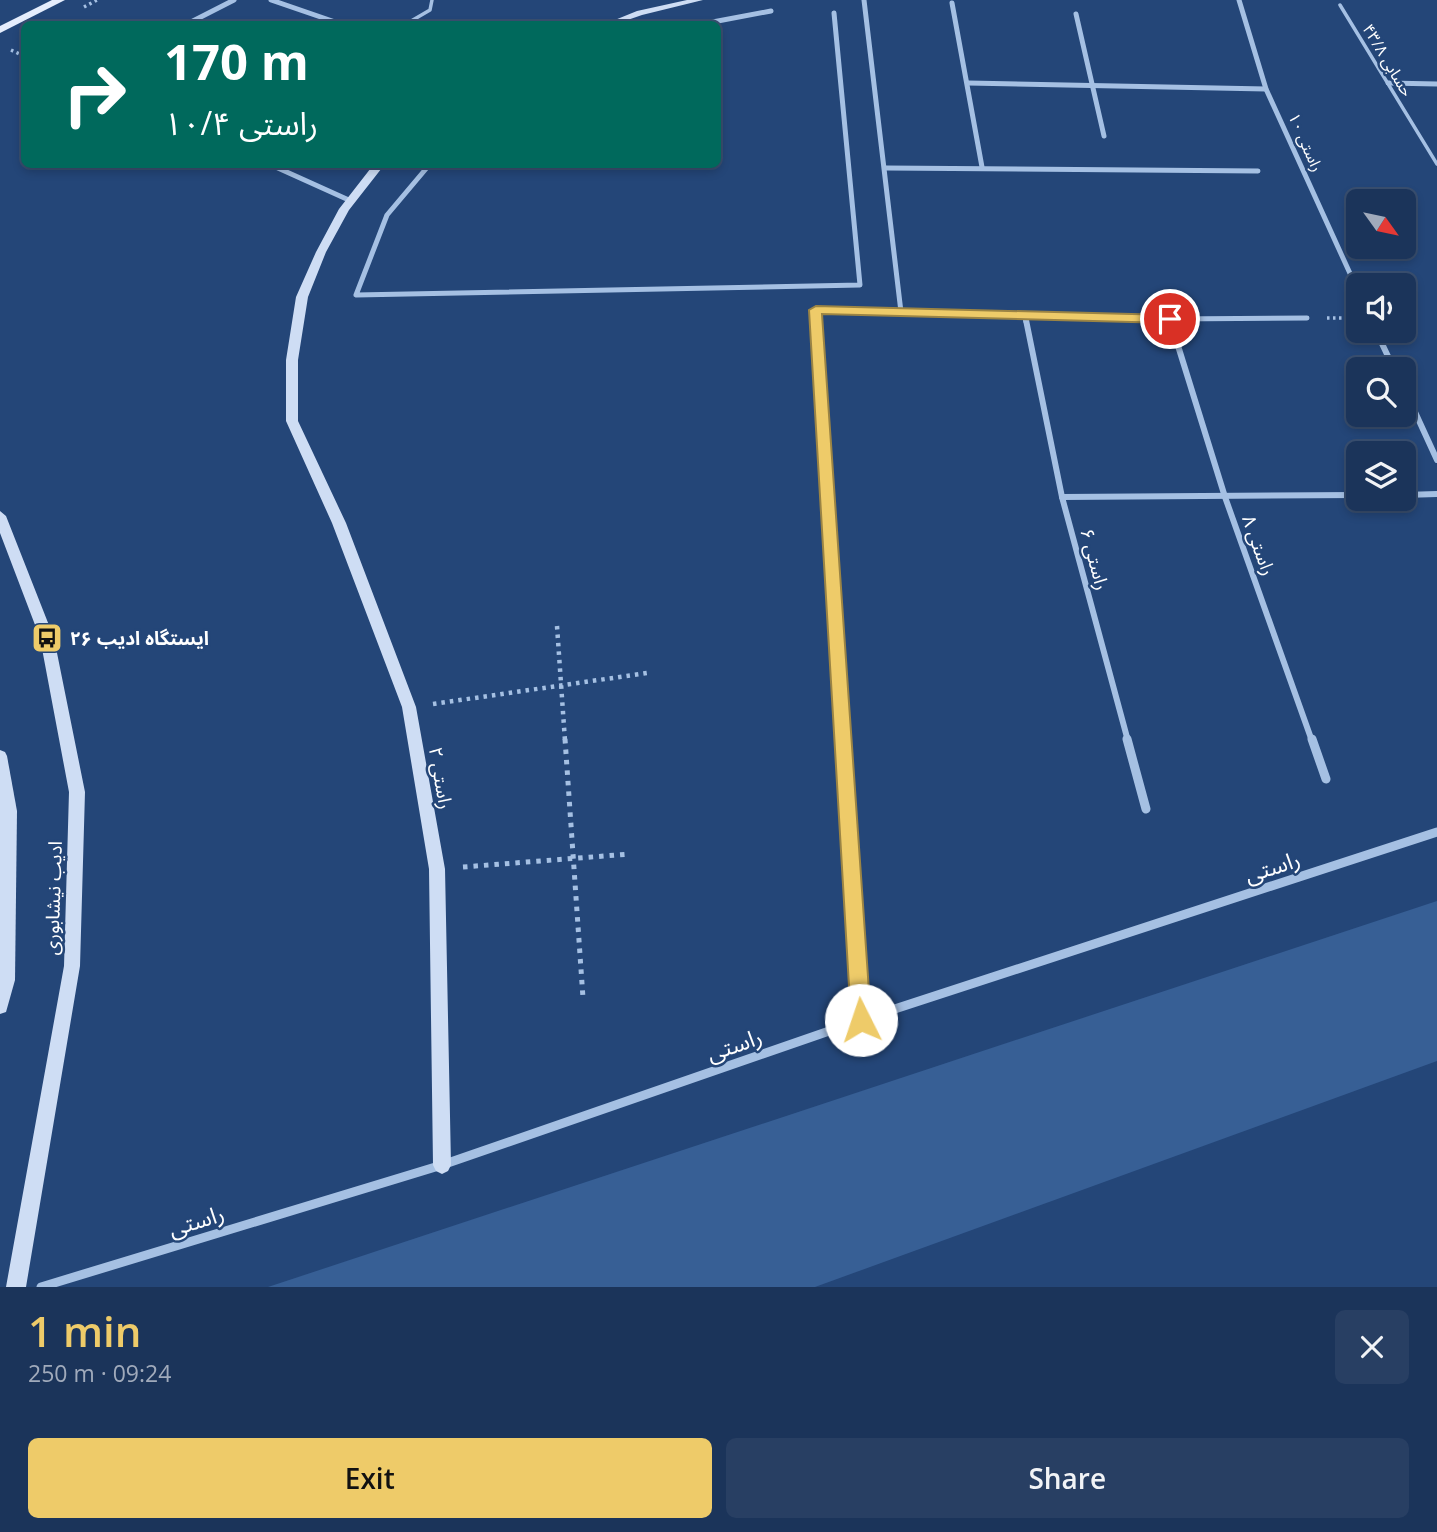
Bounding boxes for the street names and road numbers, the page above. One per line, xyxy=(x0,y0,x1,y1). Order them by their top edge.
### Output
street label: حسابی ۴۳/۸ xyxy=(1358,20,1418,100)
street label: راستی ۱۰ xyxy=(1283,109,1329,175)
street label: راستی ۸ xyxy=(1236,511,1282,579)
street label: راستی ۶ xyxy=(1074,525,1116,593)
street label: راستی ۲ xyxy=(423,745,459,811)
street label: ادیب نیشابوری xyxy=(38,840,68,956)
street label: راستی xyxy=(1240,842,1304,890)
street label: راستی xyxy=(702,1020,766,1068)
street label: راستی xyxy=(164,1196,228,1244)

